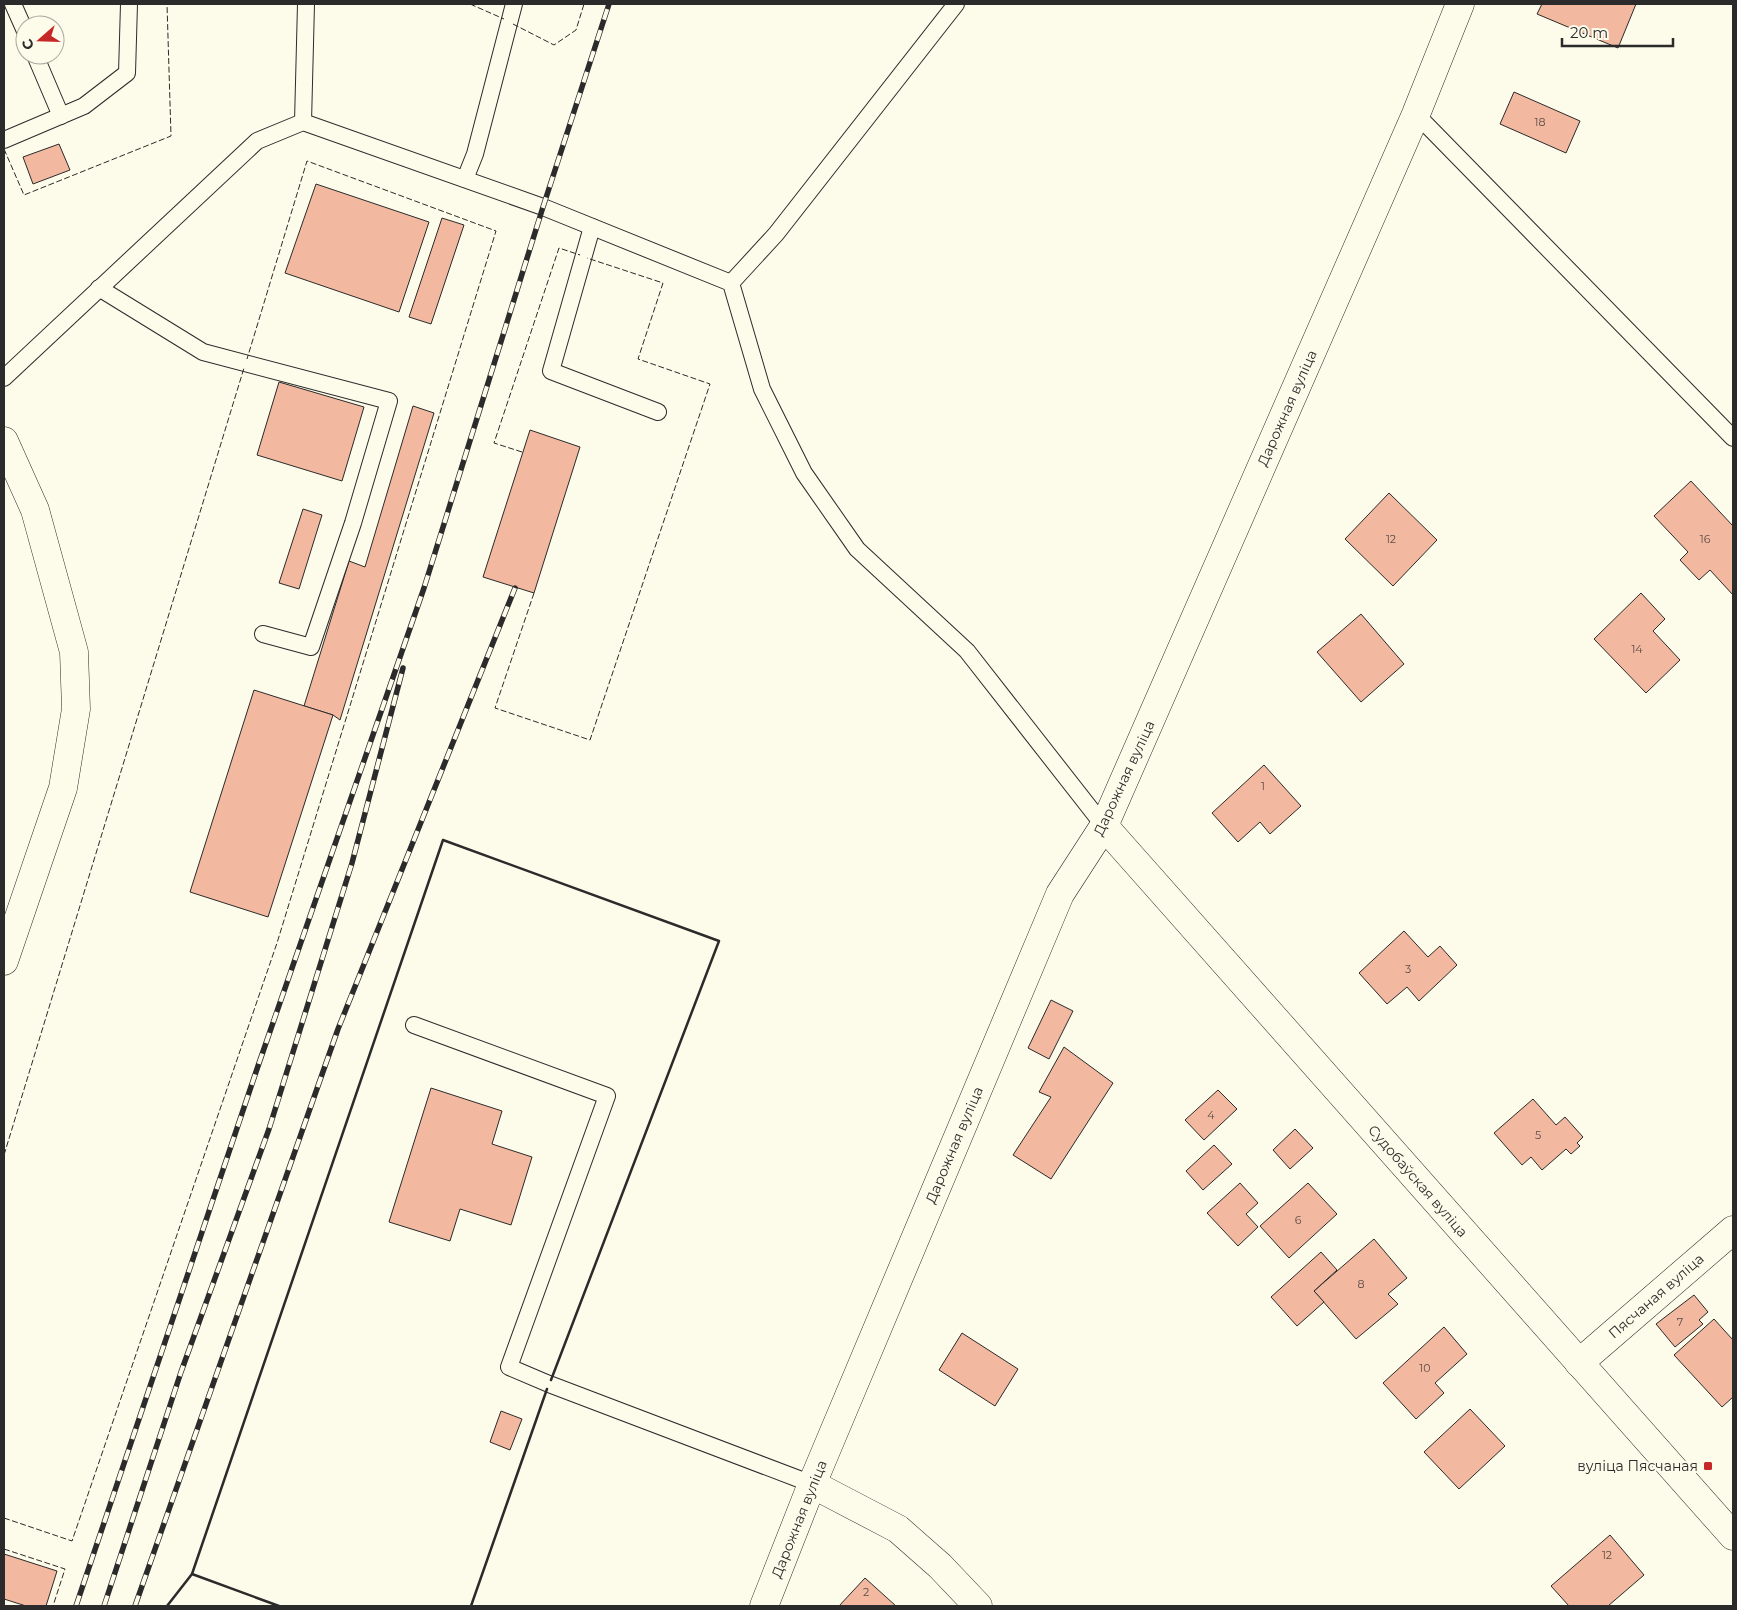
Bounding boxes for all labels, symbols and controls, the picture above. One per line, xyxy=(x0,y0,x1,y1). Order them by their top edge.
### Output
north arrow xyxy=(15,15,65,65)
scale bar xyxy=(1562,15,1673,47)
text: 20 m xyxy=(1570,23,1608,42)
text: С xyxy=(18,37,38,52)
house number: 18 xyxy=(1535,115,1546,129)
street label: Дарожная вуліца xyxy=(1253,347,1321,469)
house number: 12 xyxy=(1386,532,1396,546)
house number: 16 xyxy=(1700,532,1711,546)
house number: 14 xyxy=(1631,642,1643,656)
street label: Дарожная вуліца xyxy=(1089,717,1159,839)
house number: 1 xyxy=(1261,779,1265,793)
house number: 3 xyxy=(1405,962,1411,976)
street label: Дарожная вуліца xyxy=(921,1084,987,1206)
house number: 4 xyxy=(1207,1108,1215,1122)
street label: Судобаўская вуліца xyxy=(1364,1121,1472,1241)
house number: 5 xyxy=(1535,1128,1541,1142)
house number: 6 xyxy=(1295,1213,1302,1227)
street label: Пясчаная вуліца xyxy=(1605,1250,1707,1342)
house number: 8 xyxy=(1357,1277,1365,1291)
house number: 7 xyxy=(1677,1315,1683,1329)
house number: 10 xyxy=(1419,1361,1431,1375)
place label: вуліца Пясчаная xyxy=(1577,1457,1698,1475)
street label: Дарожная вуліца xyxy=(767,1458,831,1580)
marker: вуліца Пясчаная xyxy=(1702,1460,1714,1472)
house number: 12 xyxy=(1602,1548,1612,1562)
house number: 2 xyxy=(863,1585,869,1599)

